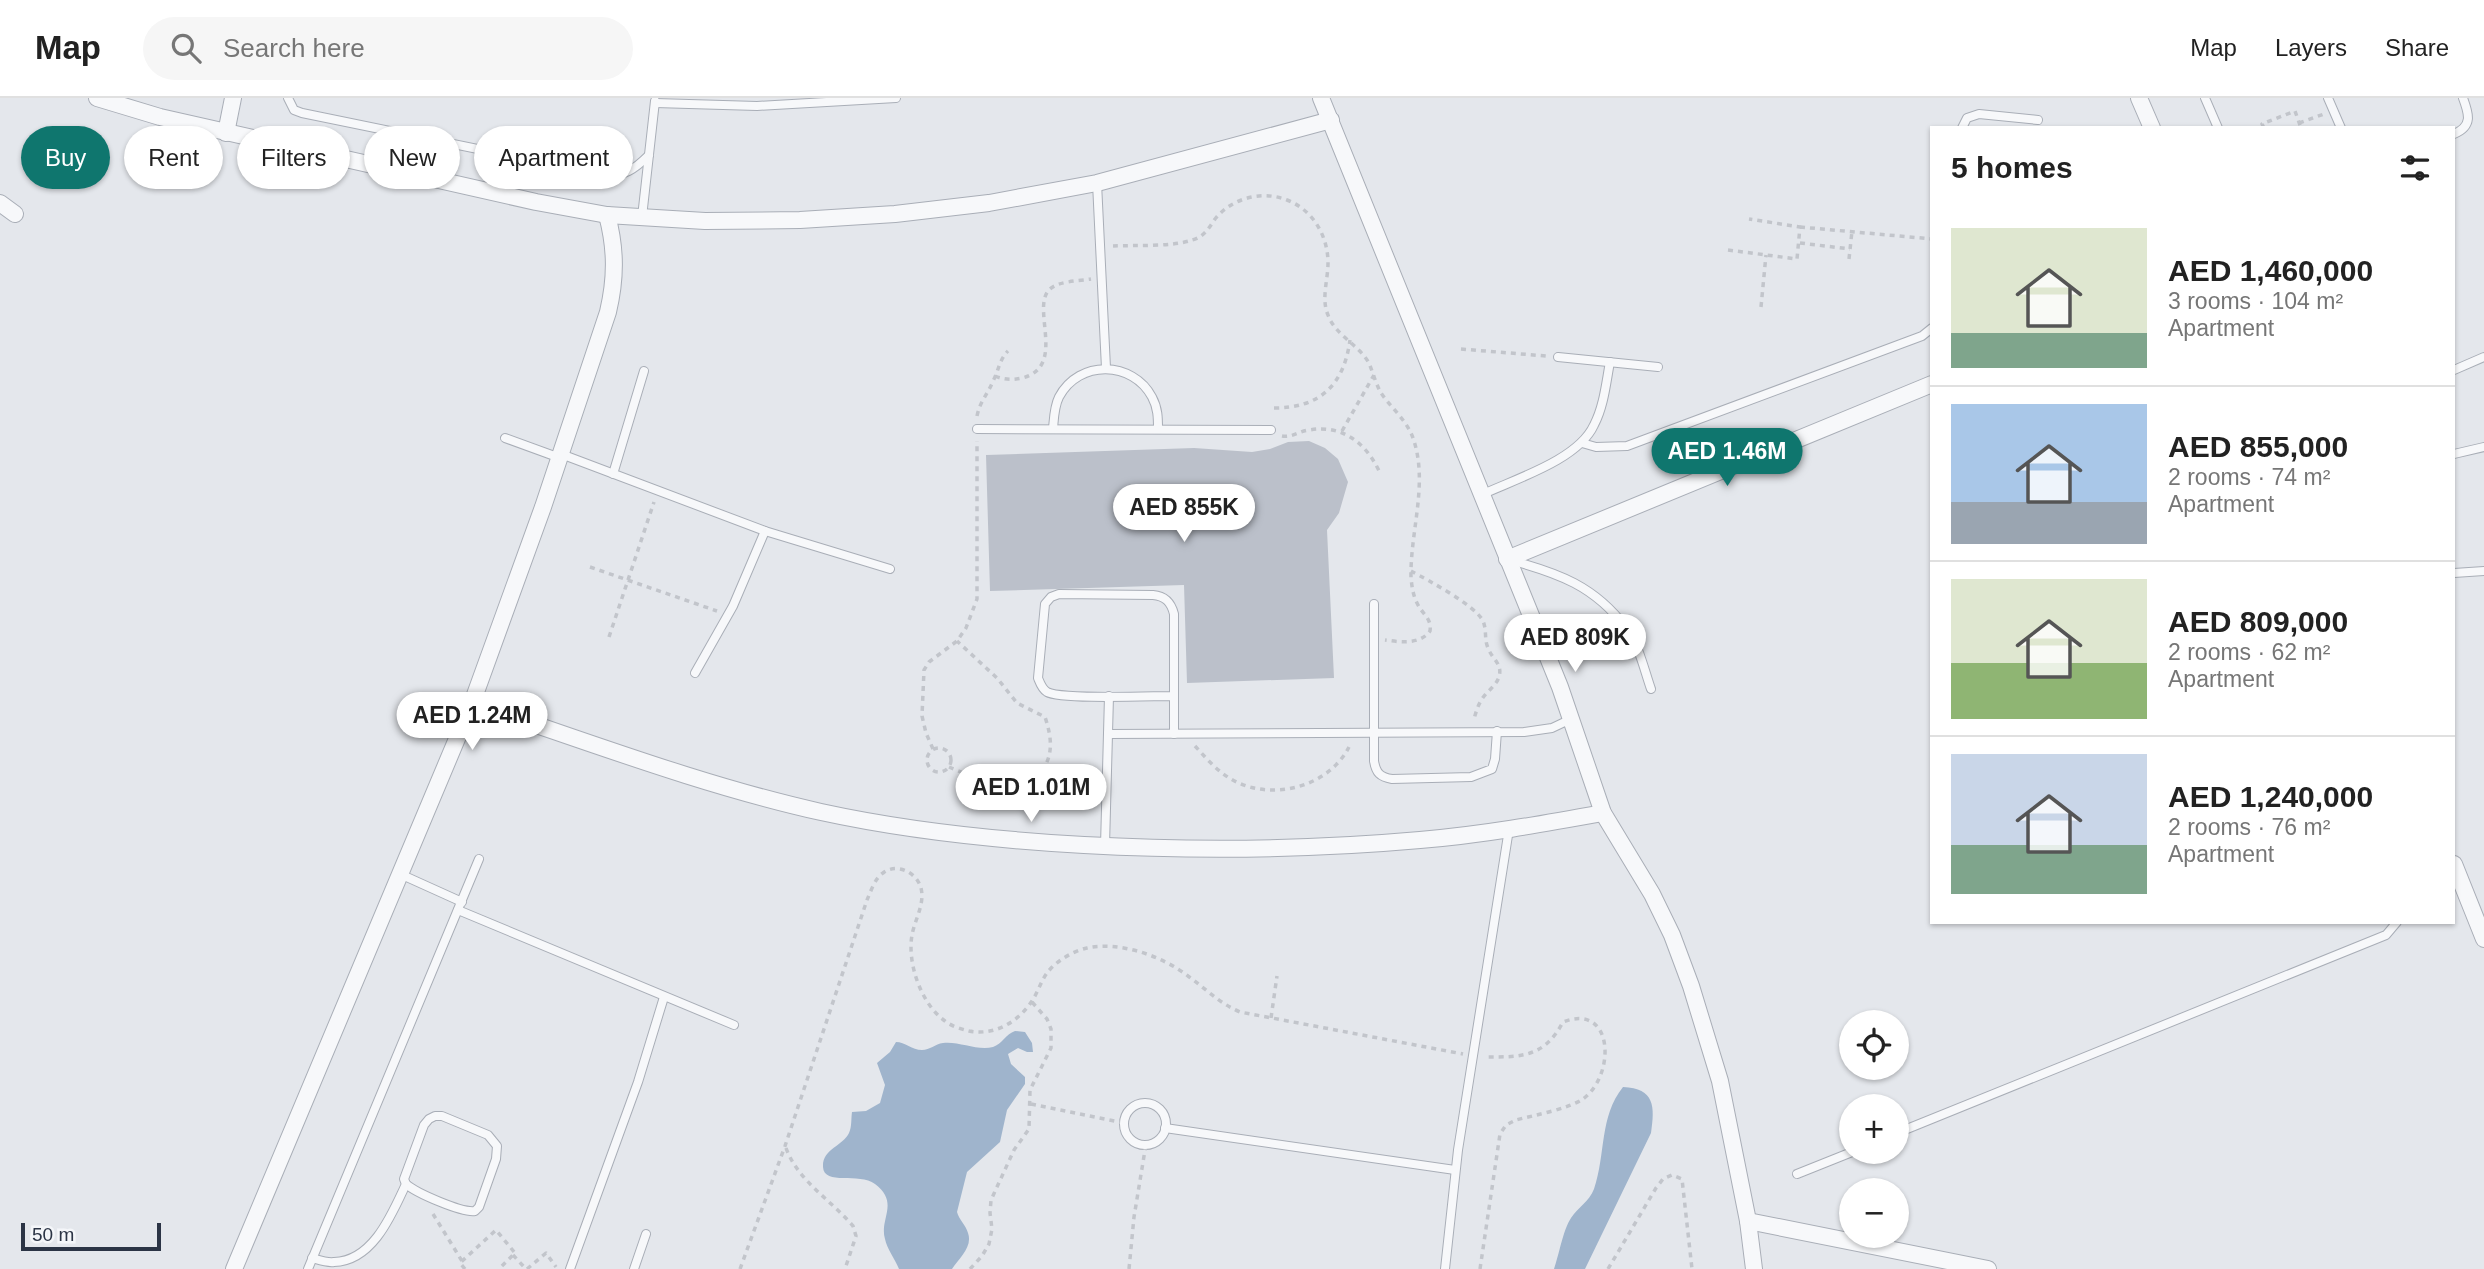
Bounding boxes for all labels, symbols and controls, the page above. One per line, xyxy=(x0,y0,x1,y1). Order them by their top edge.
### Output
search box xyxy=(143,17,633,80)
text: Map xyxy=(35,29,101,66)
icon: search xyxy=(167,29,205,67)
text: Search here xyxy=(223,33,365,63)
text: Map xyxy=(2190,34,2237,61)
text: Layers xyxy=(2275,34,2347,61)
text: Share xyxy=(2385,34,2449,61)
chip: Buy xyxy=(21,126,110,189)
chip: Rent xyxy=(124,126,223,189)
chip: Filters xyxy=(237,126,350,189)
chip: New xyxy=(364,126,460,189)
chip: Apartment xyxy=(474,126,633,189)
icon: filters xyxy=(2396,149,2434,187)
text: 5 homes xyxy=(1951,151,2073,184)
text: AED 1,460,000 xyxy=(2168,254,2373,287)
icon: home xyxy=(2007,256,2091,340)
text: 3 rooms · 104 m² xyxy=(2168,288,2343,314)
text: Apartment xyxy=(2168,315,2274,341)
pin: AED 1.46M xyxy=(1647,428,1807,488)
text: AED 855,000 xyxy=(2168,430,2348,463)
icon: home xyxy=(2007,432,2091,516)
text: AED 1.46M xyxy=(1668,438,1786,464)
text: 2 rooms · 74 m² xyxy=(2168,464,2330,490)
pin: AED 855K xyxy=(1112,484,1256,544)
text: Apartment xyxy=(2168,491,2274,517)
text: AED 855K xyxy=(1129,494,1239,520)
text: AED 809,000 xyxy=(2168,605,2348,638)
icon: home xyxy=(2007,607,2091,691)
pin: AED 809K xyxy=(1503,614,1647,674)
text: AED 809K xyxy=(1520,624,1630,650)
text: 2 rooms · 62 m² xyxy=(2168,639,2330,665)
text: Apartment xyxy=(2168,666,2274,692)
pin: AED 1.24M xyxy=(392,692,552,752)
text: AED 1.24M xyxy=(413,702,531,728)
pin: AED 1.01M xyxy=(951,764,1111,824)
text: AED 1.01M xyxy=(972,774,1090,800)
text: AED 1,240,000 xyxy=(2168,780,2373,813)
icon: home xyxy=(2007,782,2091,866)
text: 2 rooms · 76 m² xyxy=(2168,814,2330,840)
text: Apartment xyxy=(2168,841,2274,867)
map controls xyxy=(1839,1010,1909,1248)
button: locate xyxy=(1839,1010,1909,1080)
button: + xyxy=(1839,1094,1909,1164)
button: − xyxy=(1839,1178,1909,1248)
scale bar xyxy=(21,1220,161,1252)
text: 50 m xyxy=(32,1224,74,1245)

